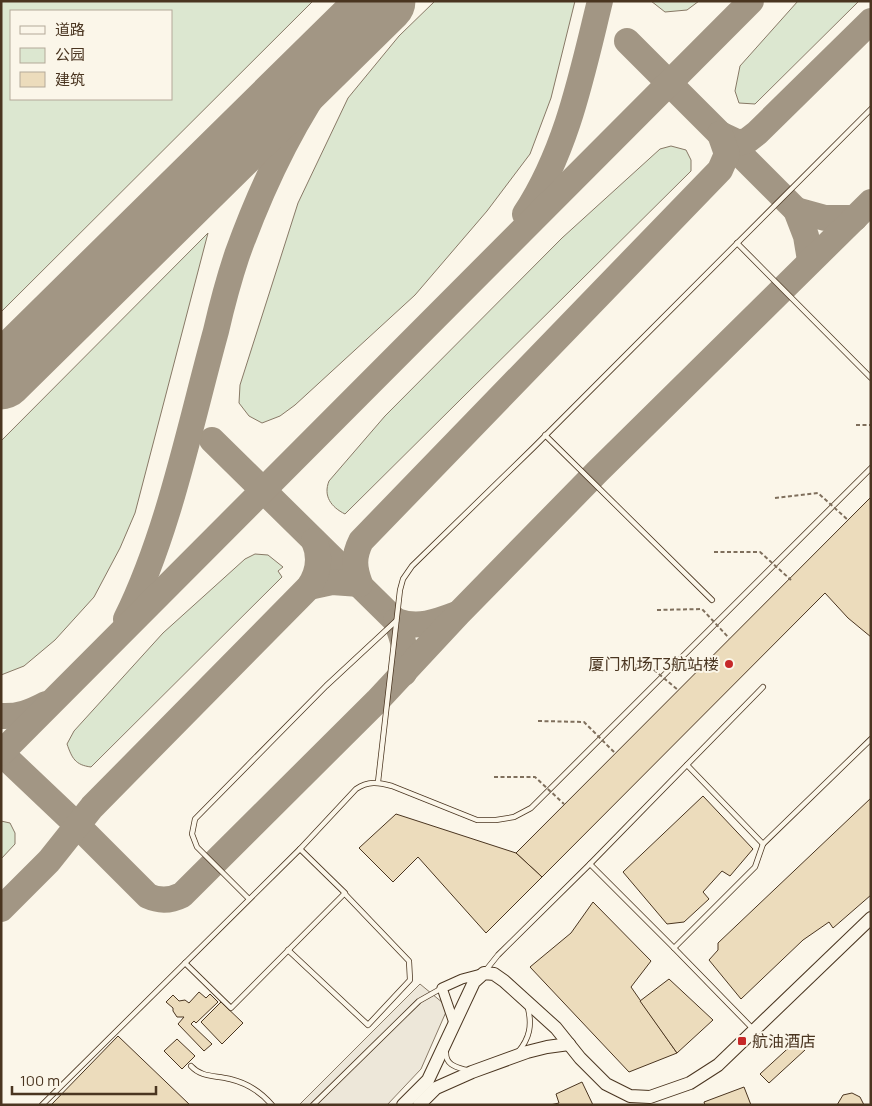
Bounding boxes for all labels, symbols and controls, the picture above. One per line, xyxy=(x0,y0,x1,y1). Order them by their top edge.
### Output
legend xyxy=(10,10,172,100)
text: 道路 xyxy=(55,19,85,40)
text: 公园 xyxy=(55,44,85,65)
text: 建筑 xyxy=(55,69,85,90)
place label: 厦门机场T3航站楼 xyxy=(589,653,719,675)
marker: 厦门机场T3航站楼 xyxy=(723,658,735,670)
place label: 航油酒店 xyxy=(752,1030,816,1052)
marker: 航油酒店 xyxy=(736,1035,748,1047)
scale bar xyxy=(12,1064,156,1096)
text: 100 m xyxy=(20,1070,60,1091)

